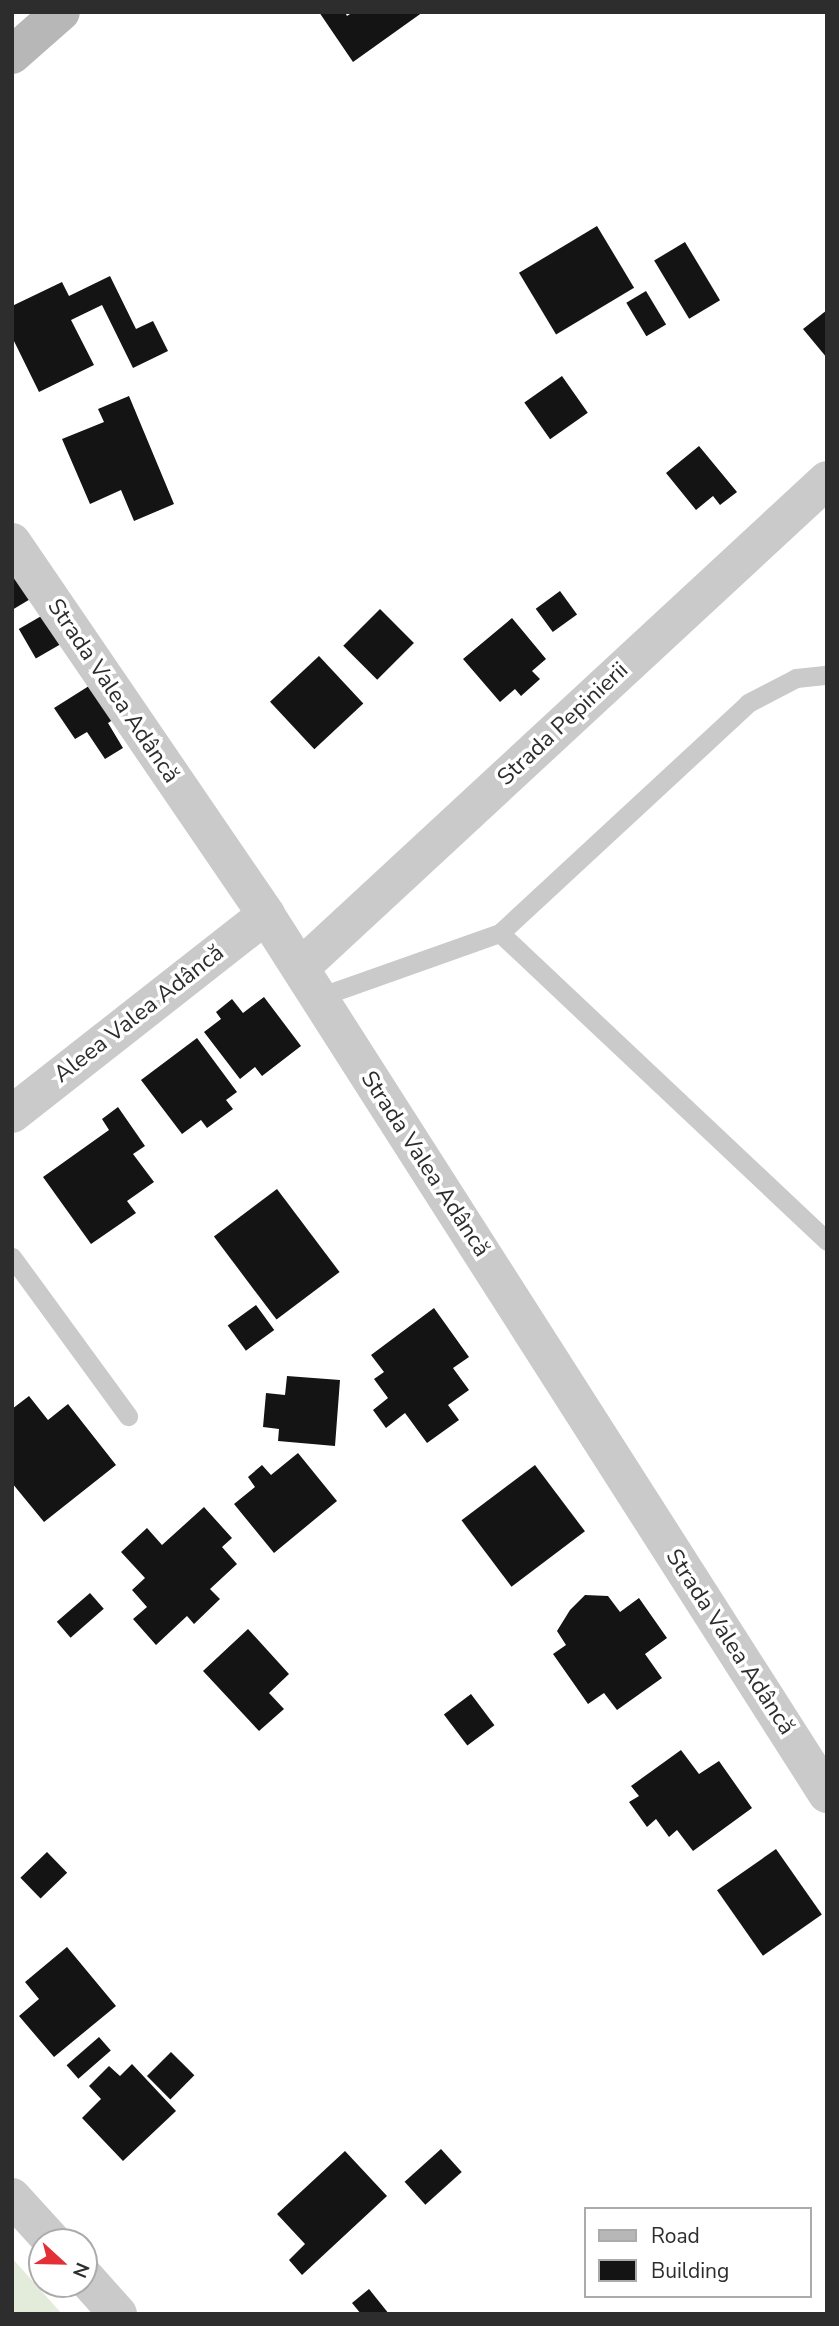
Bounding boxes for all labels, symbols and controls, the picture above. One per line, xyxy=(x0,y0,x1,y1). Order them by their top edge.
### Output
street label: Strada Valea Adâncă xyxy=(41,594,185,788)
street label: Strada Pepinierii xyxy=(492,656,634,792)
street label: Aleea Valea Adâncă xyxy=(49,939,229,1089)
street label: Strada Valea Adâncă xyxy=(355,1066,495,1262)
street label: Strada Valea Adâncă xyxy=(660,1544,800,1740)
legend xyxy=(584,2207,811,2298)
text: Road xyxy=(651,2222,700,2250)
north arrow xyxy=(28,2228,98,2298)
text: Building xyxy=(651,2257,729,2285)
text: N xyxy=(66,2259,95,2282)

